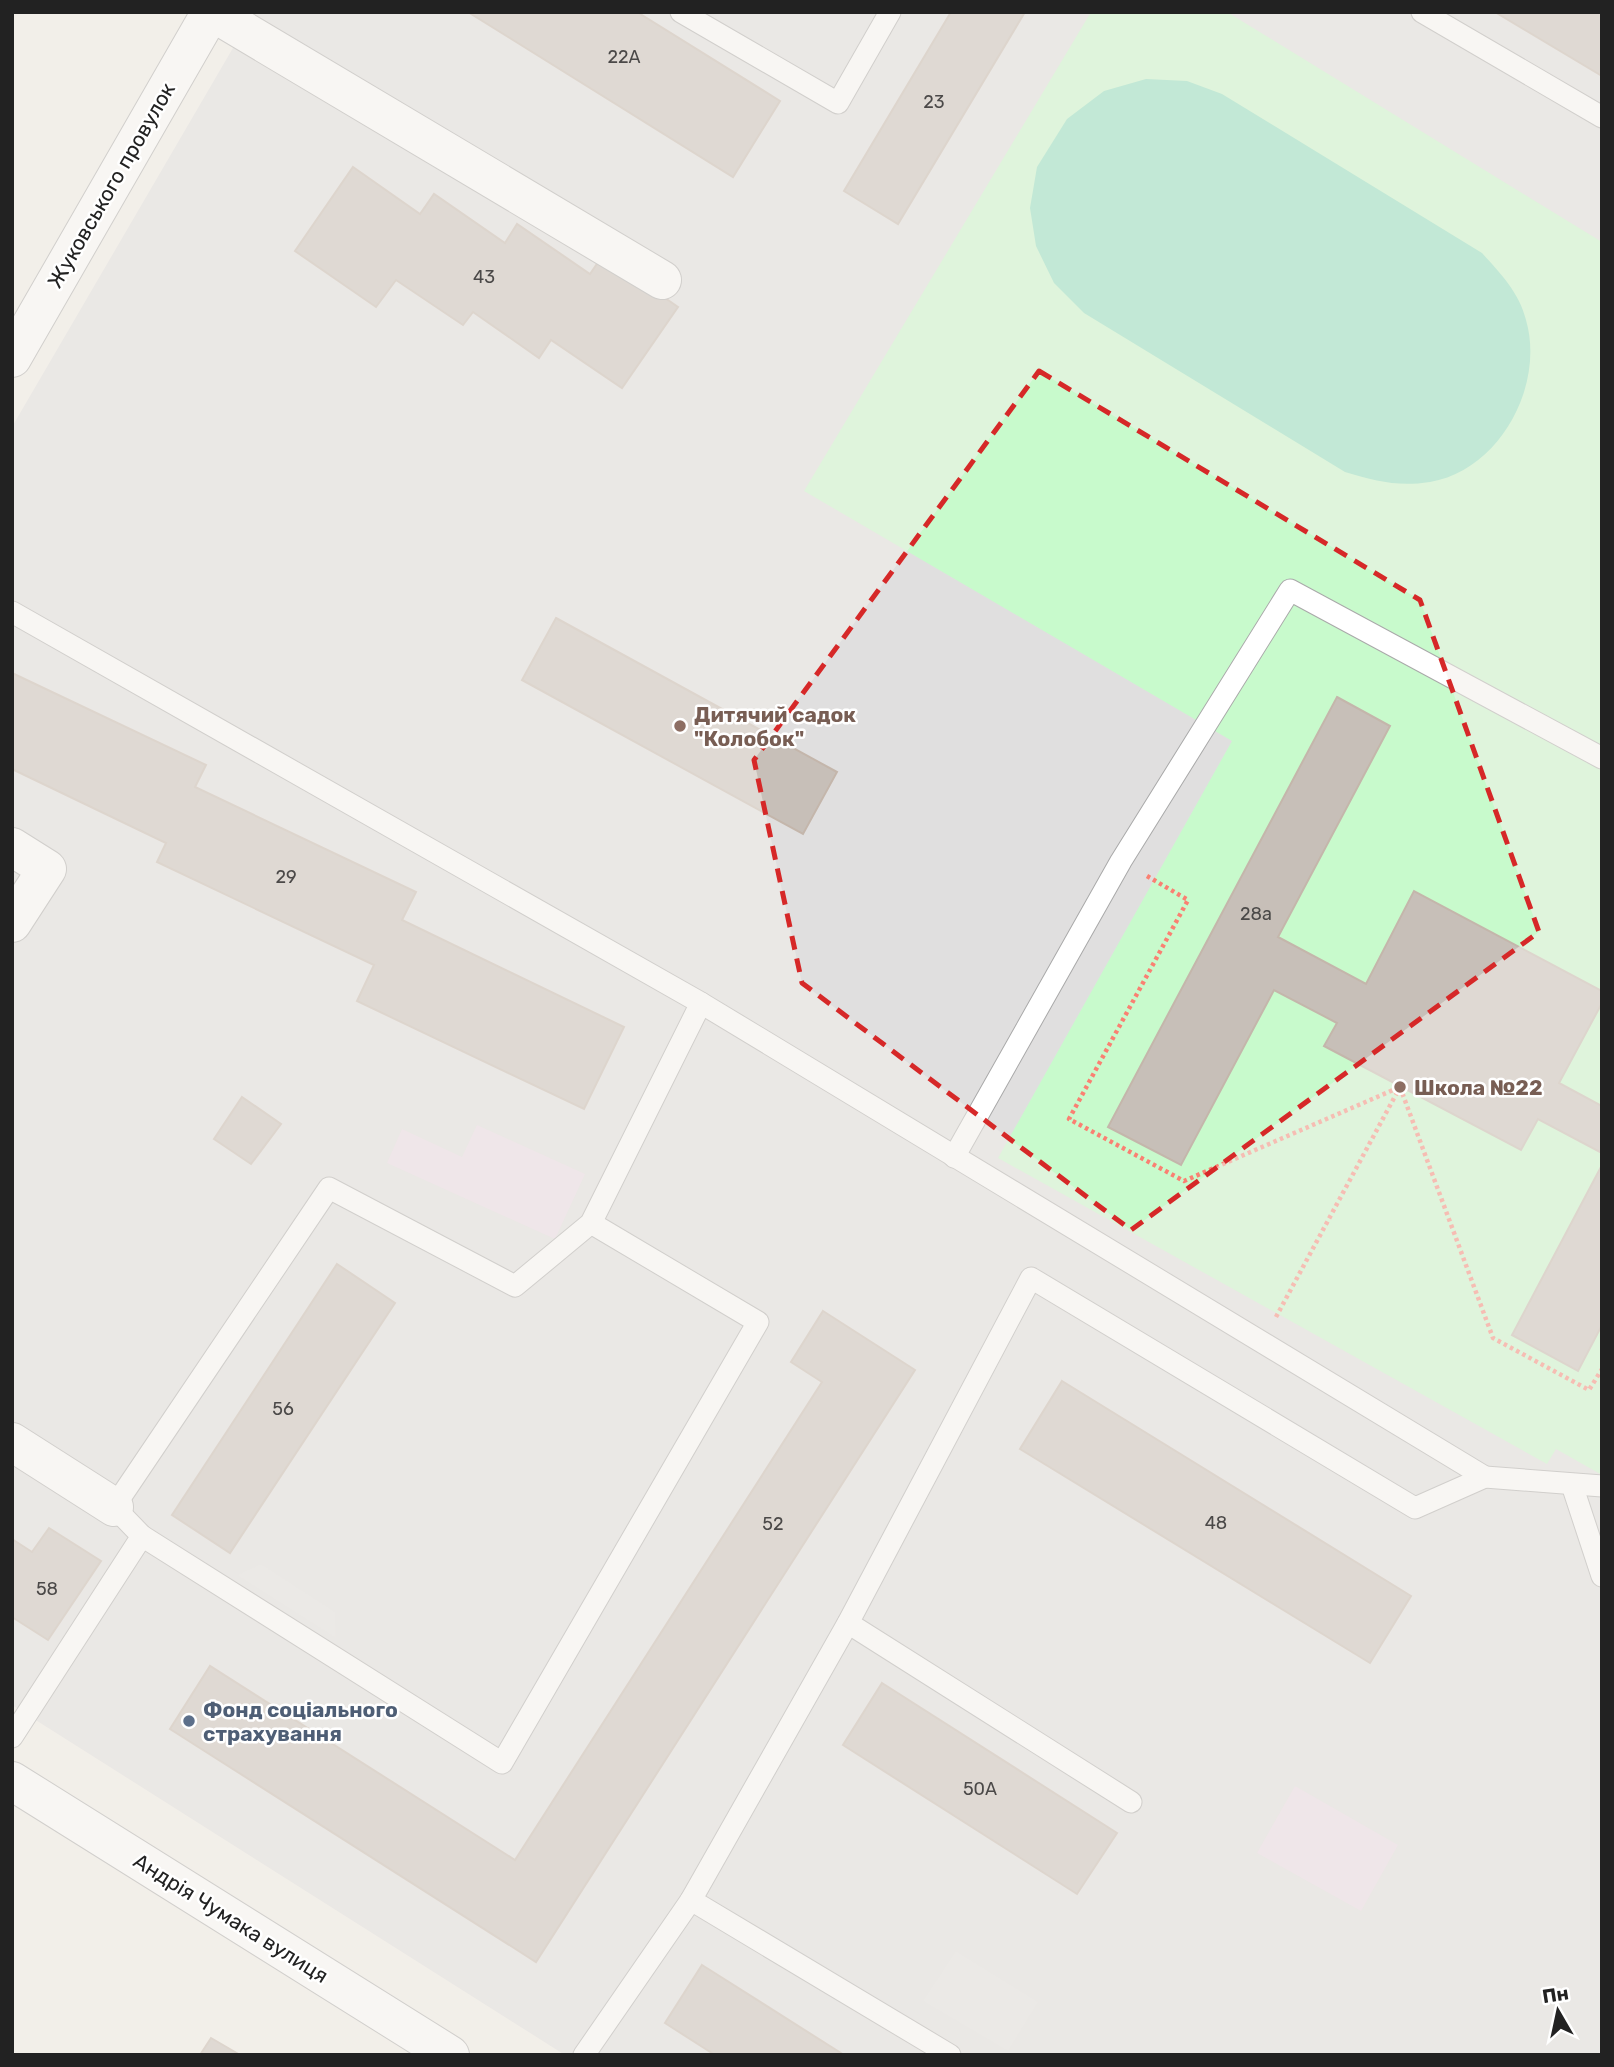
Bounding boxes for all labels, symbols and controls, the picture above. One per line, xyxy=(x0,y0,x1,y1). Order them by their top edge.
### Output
house number: 22А xyxy=(607,46,641,68)
street label: Жуковського провулок xyxy=(42,78,180,292)
house number: 23 xyxy=(923,91,945,113)
house number: 43 xyxy=(473,266,495,288)
place label: Дитячий садок "Колобок" xyxy=(694,702,856,751)
marker: Дитячий садок "Колобок" xyxy=(672,718,688,734)
house number: 29 xyxy=(275,866,297,888)
house number: 28а xyxy=(1240,903,1272,925)
place label: Школа №22 xyxy=(1414,1075,1543,1100)
marker: Школа №22 xyxy=(1392,1079,1408,1095)
house number: 56 xyxy=(272,1398,294,1420)
house number: 48 xyxy=(1205,1512,1227,1534)
house number: 52 xyxy=(762,1513,784,1535)
house number: 58 xyxy=(36,1578,58,1600)
place label: Фонд соціального страхування xyxy=(203,1697,398,1746)
marker: Фонд соціального страхування xyxy=(181,1713,197,1729)
house number: 50А xyxy=(963,1778,997,1800)
street label: Андрія Чумака вулиця xyxy=(129,1848,333,1988)
north arrow xyxy=(1523,1976,1593,2046)
text: Пн xyxy=(1541,1981,1570,2008)

